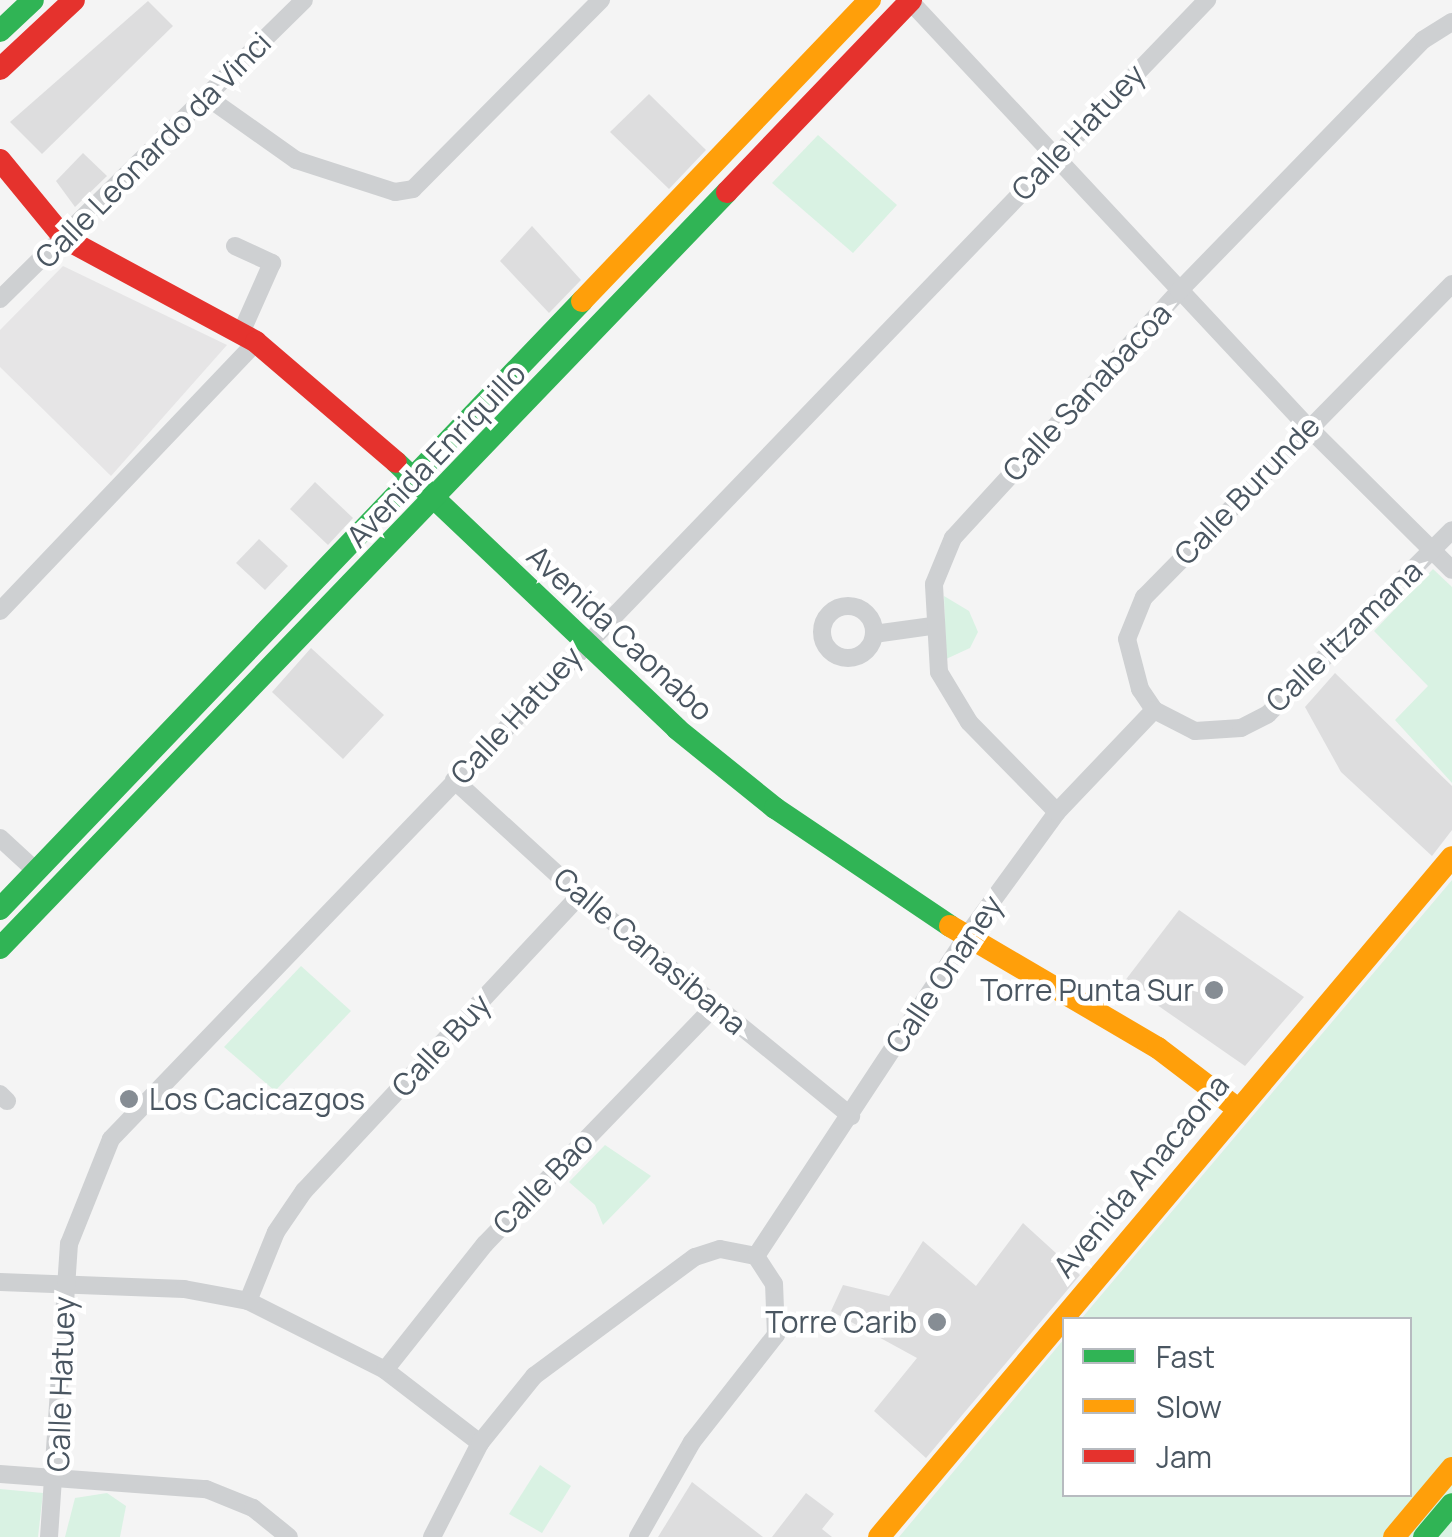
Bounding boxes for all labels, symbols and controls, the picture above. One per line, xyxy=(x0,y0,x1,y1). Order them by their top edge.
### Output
street label: Calle Leonardo da Vinci xyxy=(28,25,278,275)
street label: Calle Hatuey xyxy=(1004,56,1152,208)
street label: Calle Sanabacoa xyxy=(995,296,1179,488)
street label: Avenida Enriquillo xyxy=(339,355,533,555)
street label: Calle Burunde xyxy=(1167,408,1327,572)
street label: Avenida Caonabo xyxy=(520,538,720,728)
street label: Calle Itzamana xyxy=(1259,553,1429,719)
street label: Calle Hatuey xyxy=(443,638,589,792)
street label: Calle Canasibana xyxy=(547,860,753,1042)
street label: Calle Onaney xyxy=(878,888,1010,1060)
place label: Torre Punta Sur xyxy=(980,972,1194,1008)
marker: Torre Punta Sur xyxy=(1203,979,1225,1001)
street label: Calle Buy xyxy=(384,986,498,1104)
street label: Avenida Anacaona xyxy=(1046,1067,1236,1285)
place label: Los Cacicazgos xyxy=(149,1081,365,1117)
marker: Los Cacicazgos xyxy=(118,1088,140,1110)
street label: Calle Bao xyxy=(485,1124,601,1242)
street label: Calle Hatuey xyxy=(40,1296,82,1472)
place label: Torre Carib xyxy=(765,1304,917,1340)
marker: Torre Carib xyxy=(926,1311,948,1333)
legend xyxy=(1062,1317,1412,1497)
text: Fast xyxy=(1156,1336,1215,1377)
text: Slow xyxy=(1156,1386,1222,1427)
text: Jam xyxy=(1156,1436,1212,1477)

